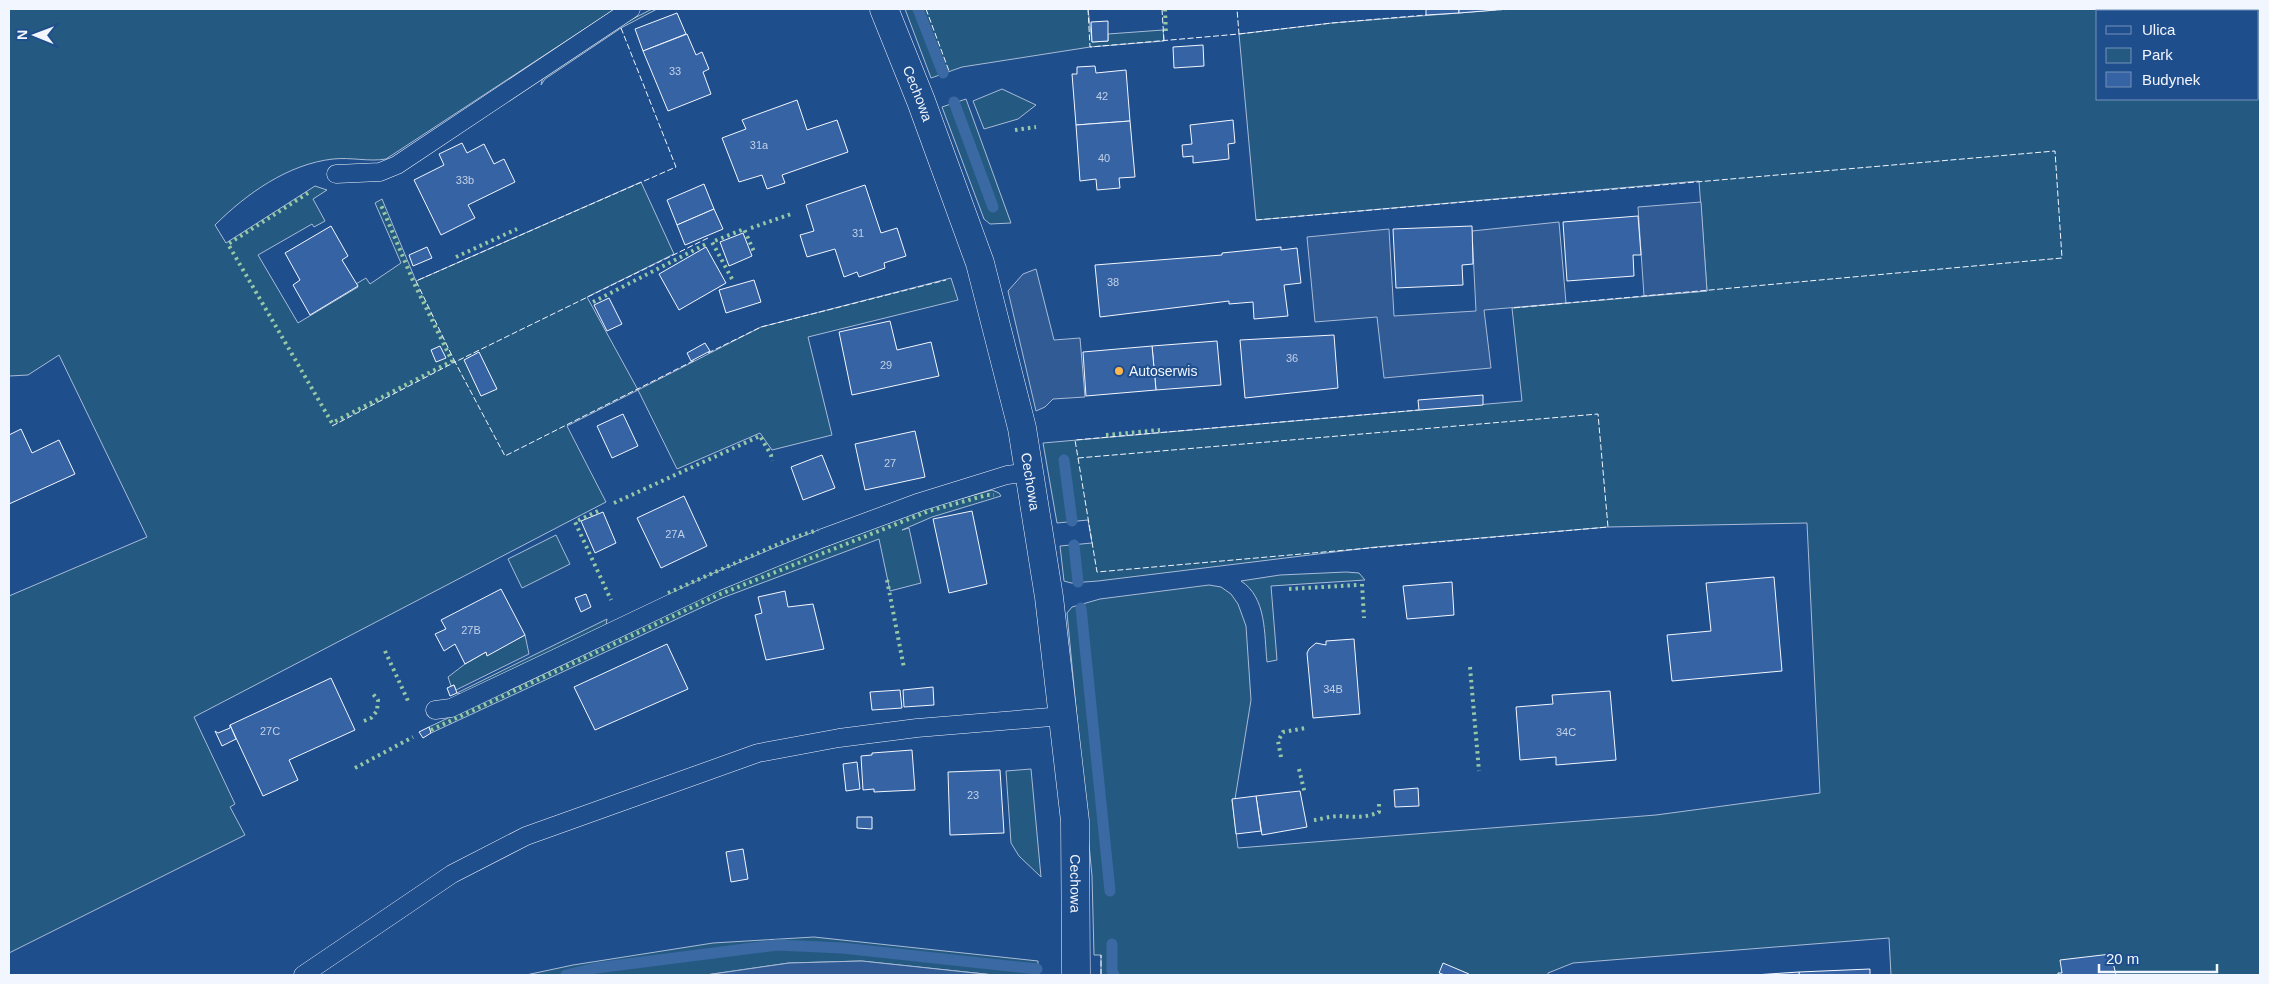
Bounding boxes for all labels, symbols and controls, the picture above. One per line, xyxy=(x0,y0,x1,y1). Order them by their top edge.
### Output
north arrow xyxy=(10,10,60,60)
legend xyxy=(2096,10,2259,100)
text: Ulica xyxy=(2142,21,2176,38)
text: N xyxy=(14,30,30,40)
text: Park xyxy=(2142,46,2173,63)
street label: Cechowa xyxy=(900,63,936,124)
house number: 33 xyxy=(669,65,681,77)
text: Budynek xyxy=(2142,71,2201,88)
house number: 42 xyxy=(1096,90,1108,102)
house number: 31a xyxy=(750,139,769,151)
house number: 40 xyxy=(1098,152,1110,164)
house number: 33b xyxy=(456,174,474,186)
house number: 31 xyxy=(852,227,864,239)
house number: 38 xyxy=(1107,276,1119,288)
house number: 36 xyxy=(1286,352,1298,364)
house number: 29 xyxy=(880,359,892,371)
place label: Autoserwis xyxy=(1129,363,1197,379)
marker: Autoserwis xyxy=(1113,365,1125,377)
street label: Cechowa xyxy=(1018,451,1043,512)
house number: 27 xyxy=(884,457,896,469)
house number: 27A xyxy=(665,528,685,540)
house number: 27B xyxy=(461,624,481,636)
house number: 34B xyxy=(1323,683,1343,695)
house number: 27C xyxy=(260,725,280,737)
house number: 34C xyxy=(1556,726,1576,738)
house number: 23 xyxy=(967,789,979,801)
street label: Cechowa xyxy=(1067,854,1084,913)
scale bar xyxy=(2099,942,2216,974)
text: 20 m xyxy=(2106,950,2139,967)

